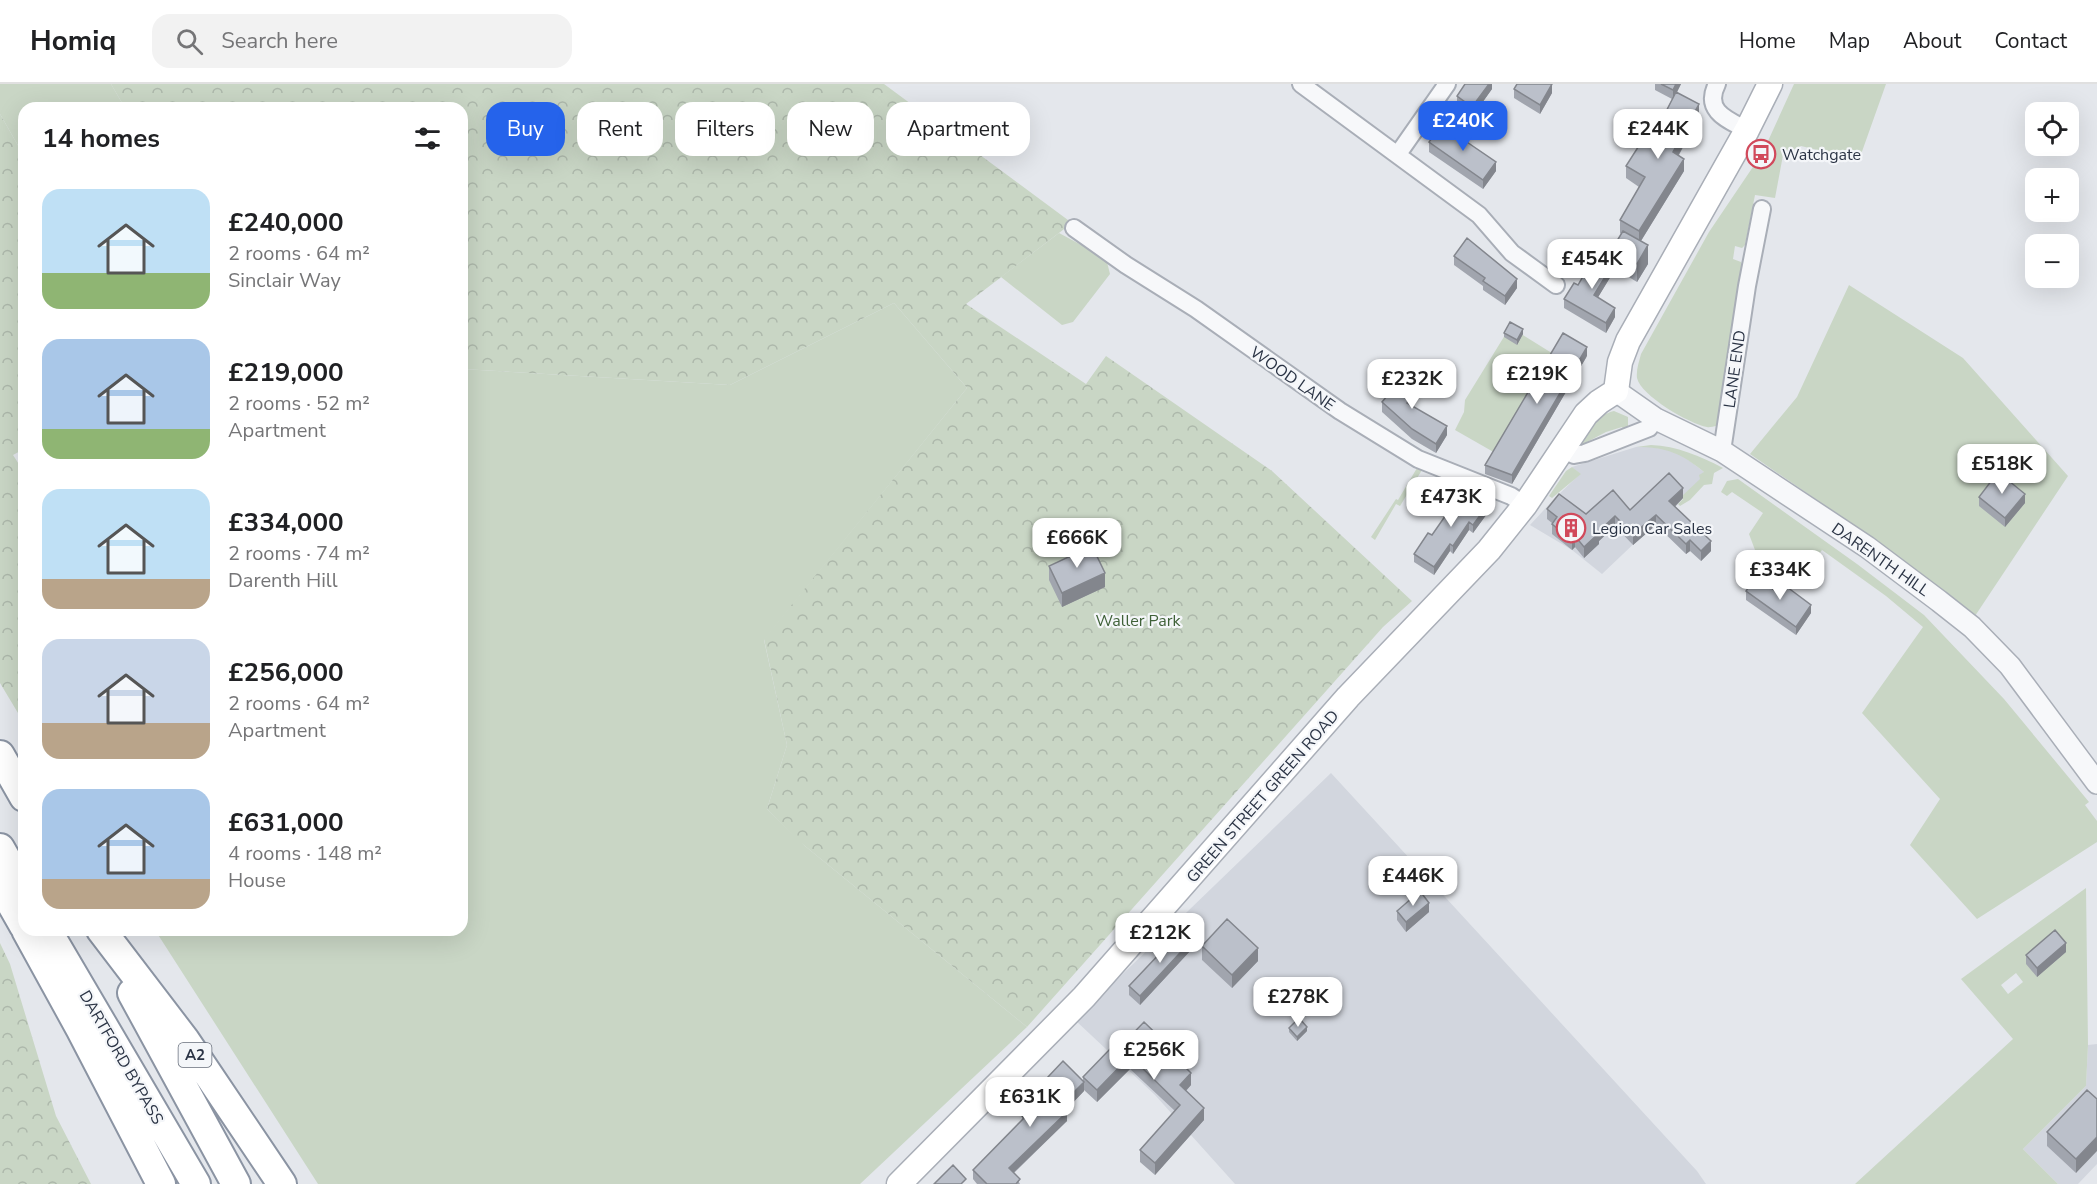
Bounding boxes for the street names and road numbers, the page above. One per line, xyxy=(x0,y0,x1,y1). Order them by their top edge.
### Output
street label: LANE END xyxy=(1719,329,1751,409)
street label: WOOD LANE xyxy=(1246,341,1339,416)
street label: DARENTH HILL xyxy=(1827,518,1934,602)
street label: GREEN STREET GREEN ROAD xyxy=(1182,706,1344,888)
street label: DARTFORD BYPASS xyxy=(74,986,169,1129)
road number: A2 xyxy=(178,1043,212,1067)

